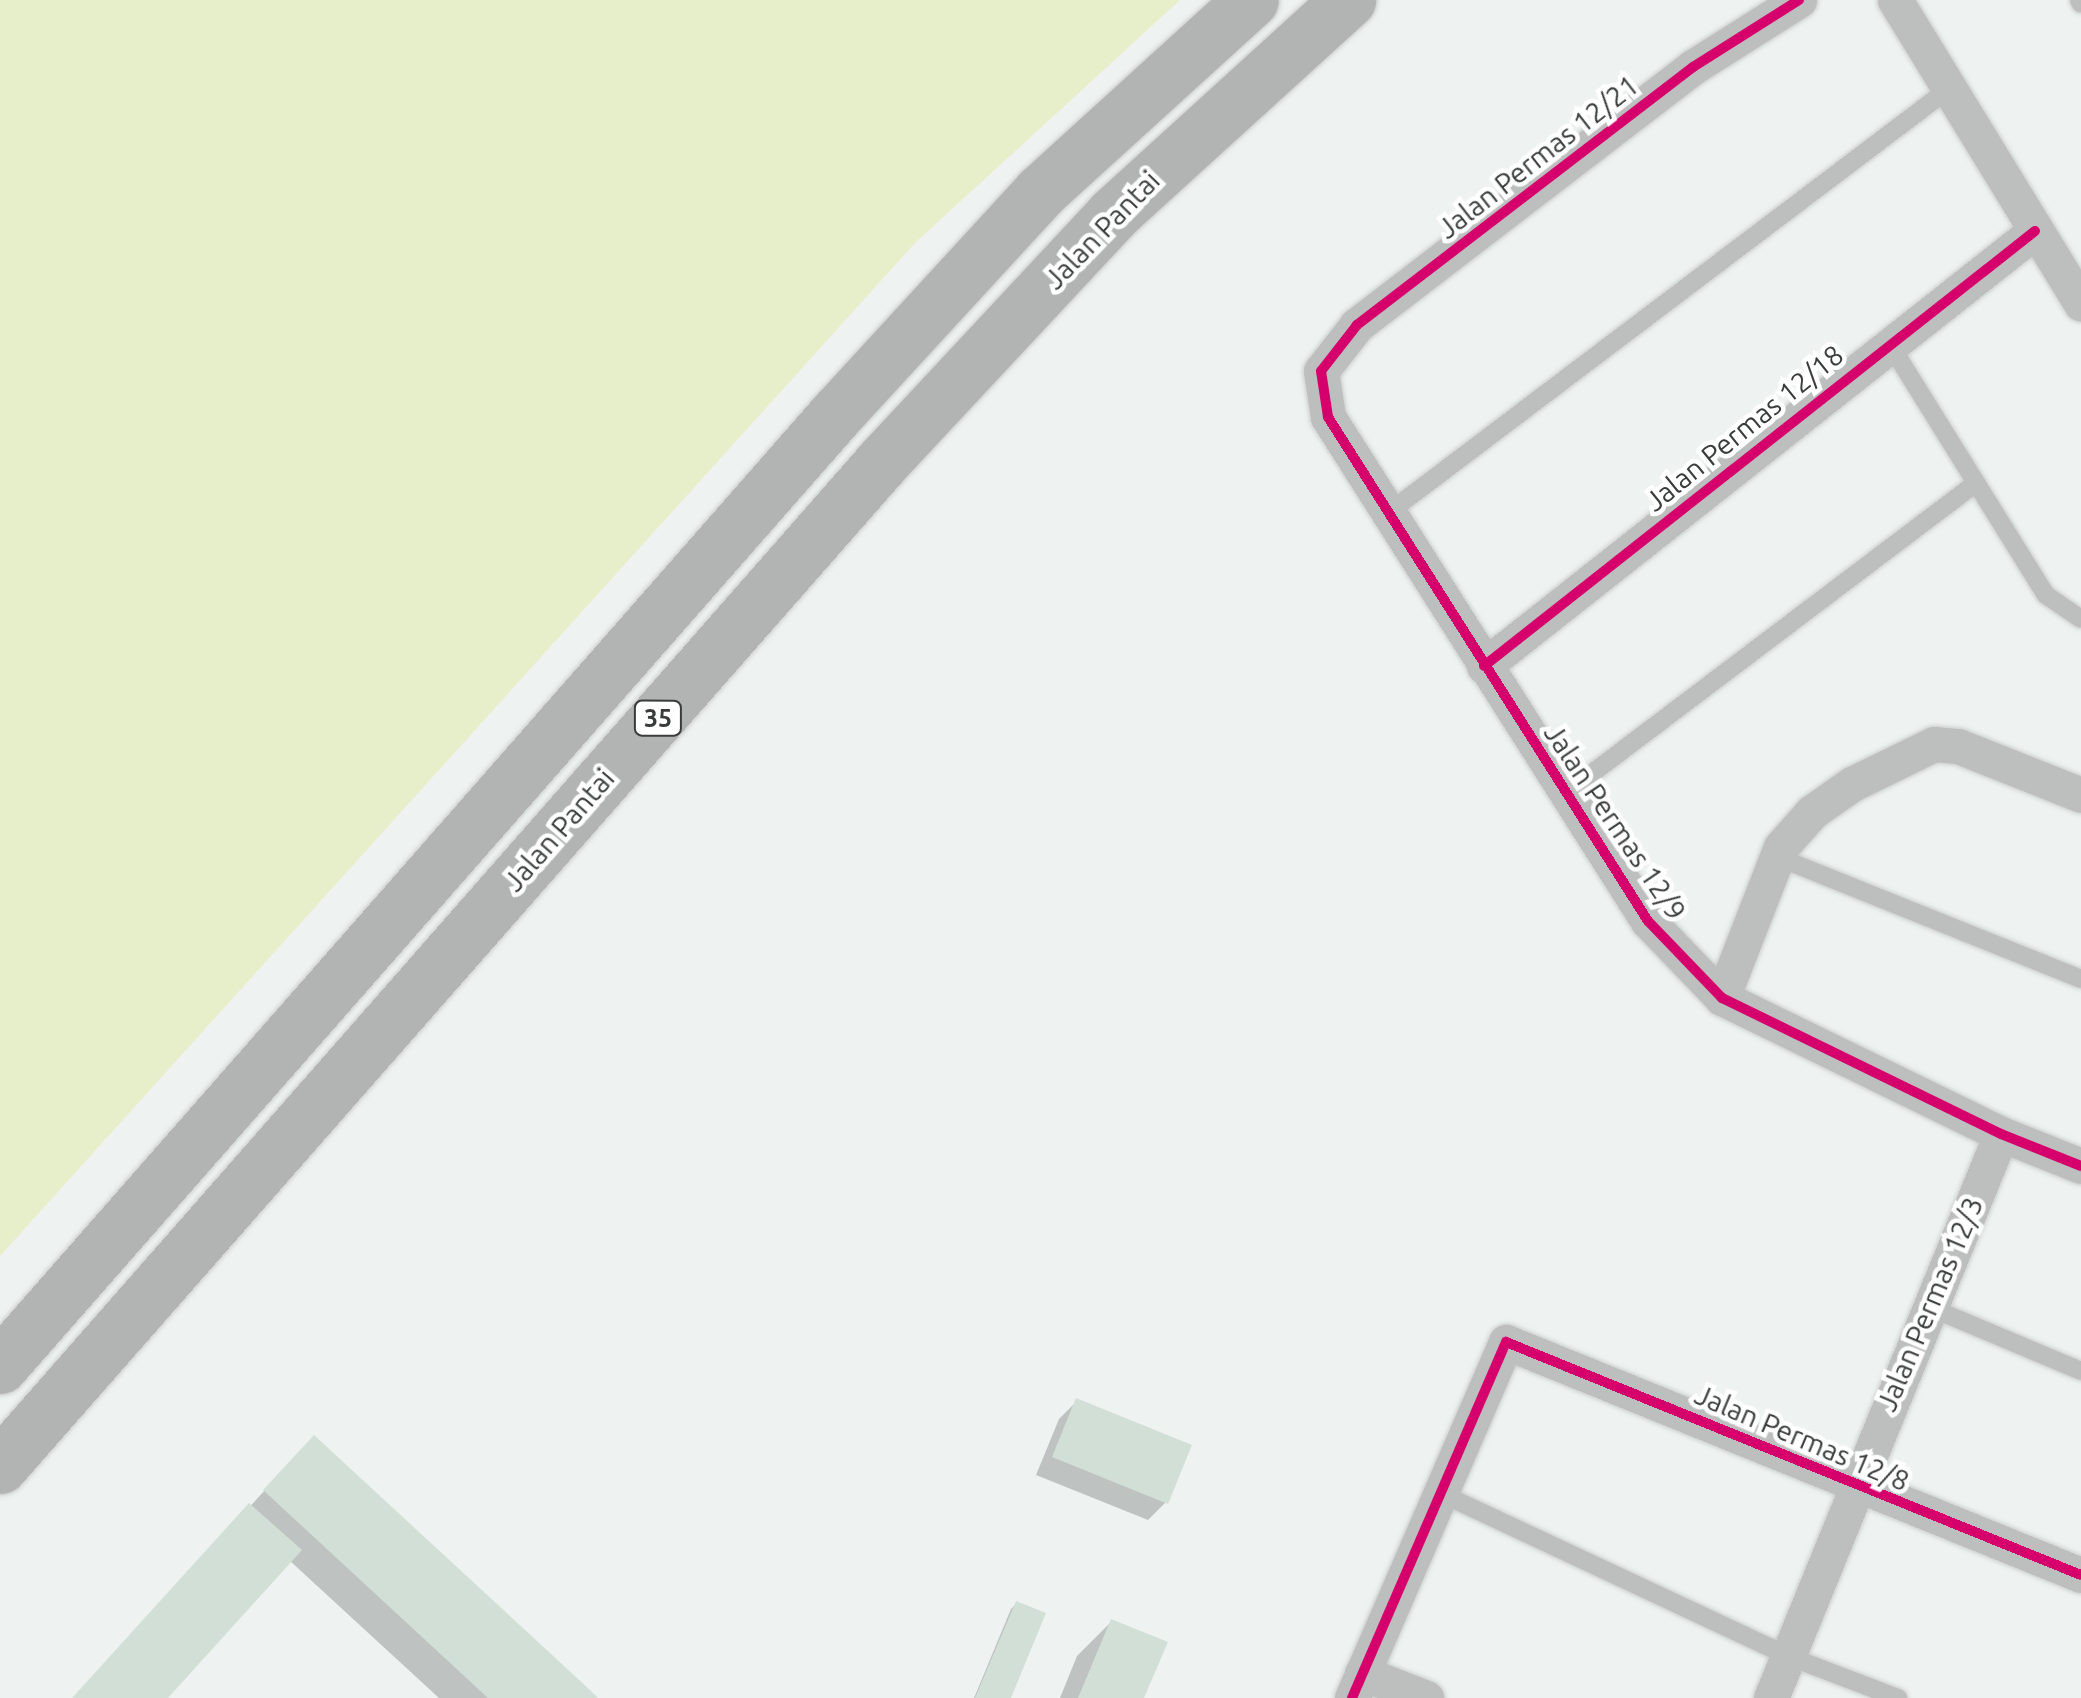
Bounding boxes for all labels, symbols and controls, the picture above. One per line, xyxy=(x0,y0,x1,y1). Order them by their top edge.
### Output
street label: Jalan Permas 12/21 xyxy=(1431,68,1645,246)
street label: Jalan Pantai xyxy=(1037,164,1167,296)
street label: Jalan Permas 12/18 xyxy=(1638,338,1850,518)
road number: 35 xyxy=(633,698,683,738)
street label: Jalan Permas 12/9 xyxy=(1537,718,1693,926)
street label: Jalan Pantai xyxy=(497,762,621,898)
street label: Jalan Permas 12/3 xyxy=(1870,1192,1990,1416)
street label: Jalan Permas 12/8 xyxy=(1690,1378,1914,1498)

